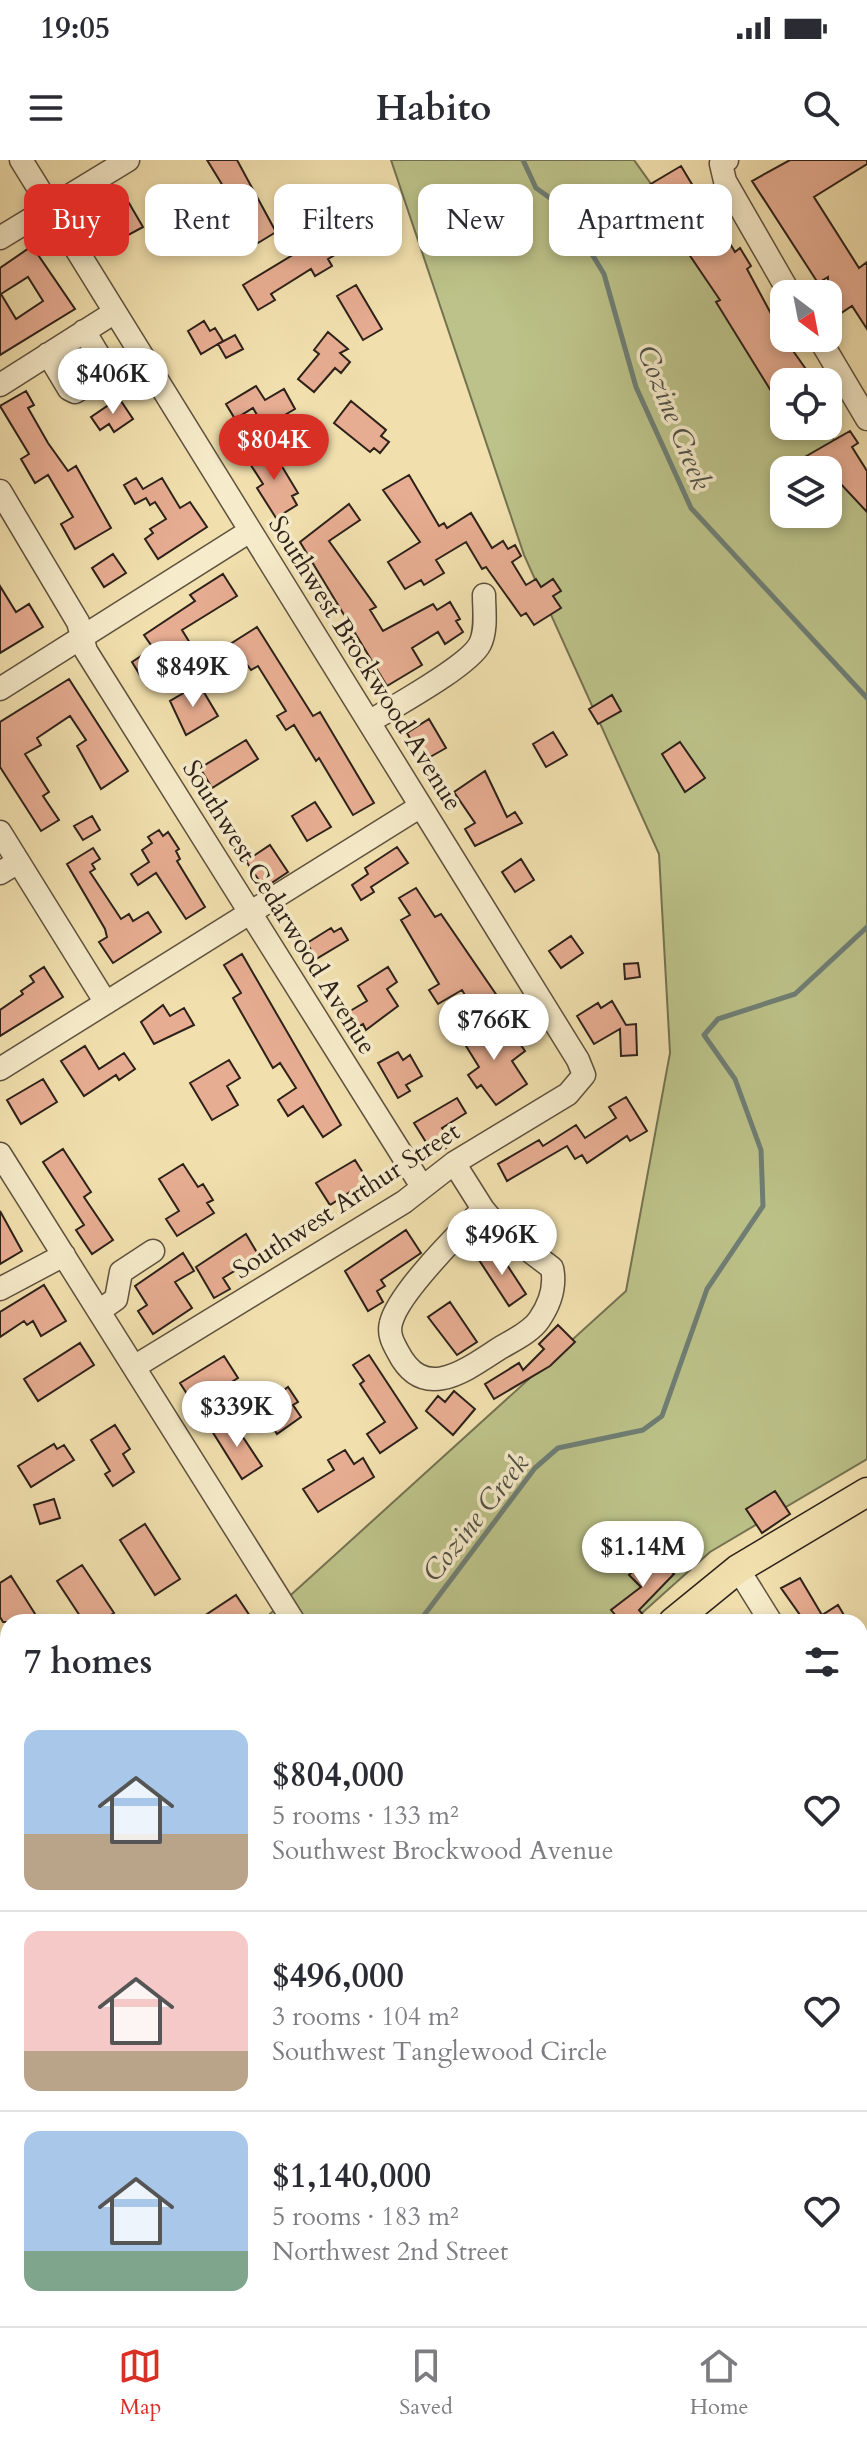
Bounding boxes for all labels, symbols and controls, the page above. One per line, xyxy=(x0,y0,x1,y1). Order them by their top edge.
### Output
text: 19:05 xyxy=(40,8,110,49)
text: Habito xyxy=(376,84,491,133)
icon: menu xyxy=(24,86,68,130)
icon: search xyxy=(799,86,843,130)
chip: Buy xyxy=(24,184,129,256)
chip: Rent xyxy=(145,184,258,256)
chip: Filters xyxy=(274,184,402,256)
chip: New xyxy=(418,184,533,256)
chip: Apartment xyxy=(549,184,732,256)
north arrow xyxy=(770,280,842,352)
map controls xyxy=(770,280,842,528)
water label: Cozine Creek xyxy=(628,339,720,496)
pin: $406K xyxy=(57,348,169,416)
text: $406K xyxy=(76,356,150,391)
button: locate xyxy=(770,368,842,440)
pin: $804K xyxy=(218,414,330,482)
text: $804K xyxy=(237,422,311,457)
button: layers xyxy=(770,456,842,528)
street label: Southwest Brockwood Avenue xyxy=(260,509,471,817)
pin: $849K xyxy=(137,641,249,709)
text: $849K xyxy=(156,649,230,684)
street label: Southwest Cedarwood Avenue xyxy=(174,754,385,1061)
pin: $766K xyxy=(438,994,550,1062)
text: $766K xyxy=(457,1002,531,1037)
street label: Southwest Arthur Street xyxy=(226,1114,467,1287)
pin: $496K xyxy=(446,1209,558,1277)
text: $496K xyxy=(465,1217,539,1252)
pin: $339K xyxy=(181,1381,293,1449)
text: $339K xyxy=(200,1389,274,1424)
water label: Cozine Creek xyxy=(414,1445,538,1590)
pin: $1.14M xyxy=(578,1521,708,1589)
text: $1.14M xyxy=(600,1529,686,1564)
text: 7 homes xyxy=(24,1639,152,1685)
icon: filters xyxy=(800,1640,844,1684)
text: $804,000 xyxy=(272,1752,404,1798)
icon: home xyxy=(88,1762,184,1858)
icon: heart xyxy=(800,1788,844,1832)
text: 5 rooms · 133 m² xyxy=(272,1798,459,1833)
text: Southwest Brockwood Avenue xyxy=(272,1833,613,1868)
text: $496,000 xyxy=(272,1953,404,1999)
icon: home xyxy=(88,1963,184,2059)
icon: heart xyxy=(800,1989,844,2033)
text: 3 rooms · 104 m² xyxy=(272,1999,459,2034)
text: Southwest Tanglewood Circle xyxy=(272,2034,607,2069)
text: $1,140,000 xyxy=(272,2153,431,2199)
icon: home xyxy=(88,2163,184,2259)
icon: heart xyxy=(800,2189,844,2233)
text: 5 rooms · 183 m² xyxy=(272,2199,459,2234)
text: Northwest 2nd Street xyxy=(272,2234,508,2269)
tab: Map xyxy=(118,2344,162,2422)
tab: Saved xyxy=(399,2344,453,2422)
tab: Home xyxy=(690,2344,749,2422)

